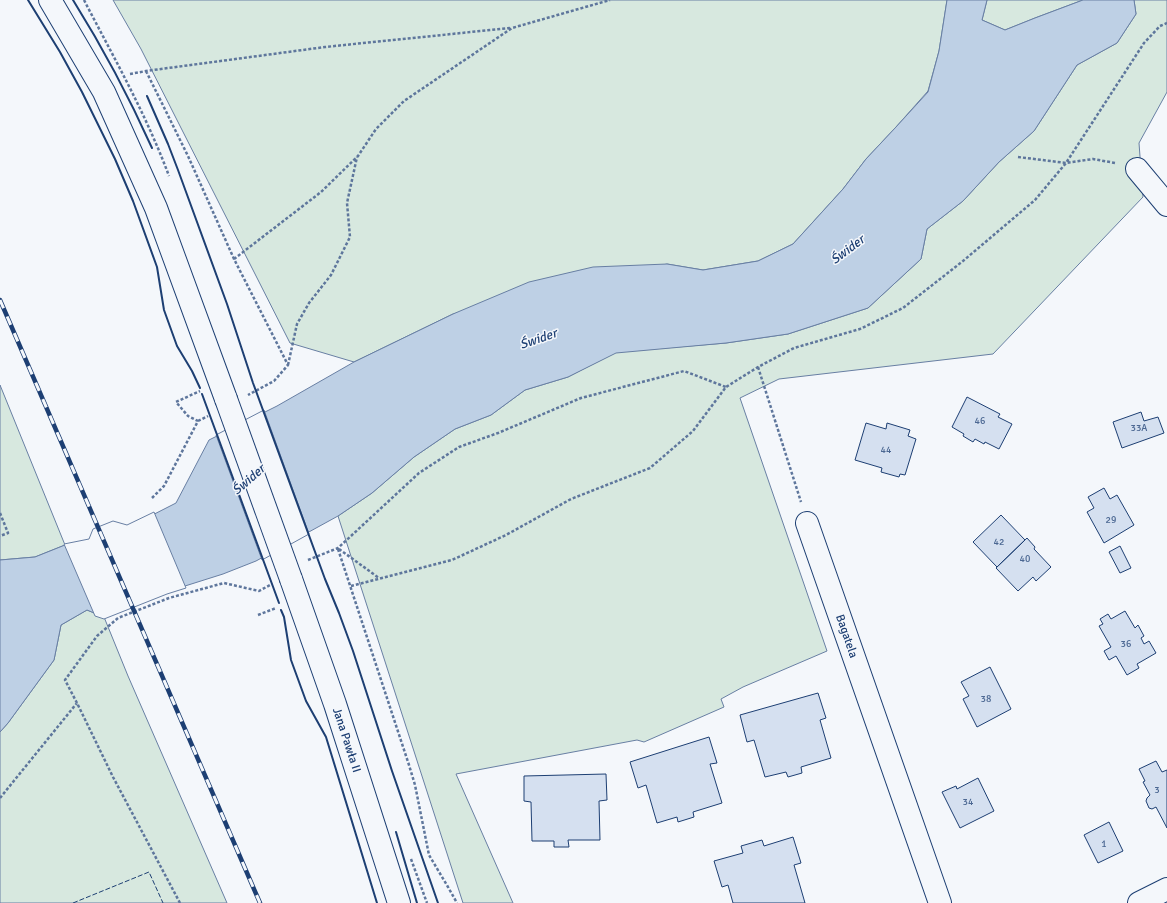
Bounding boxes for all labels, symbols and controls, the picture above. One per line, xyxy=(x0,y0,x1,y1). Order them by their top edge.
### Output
water label: Świder xyxy=(828,231,869,268)
water label: Świder xyxy=(518,324,561,353)
house number: 46 xyxy=(975,415,985,427)
house number: 33A xyxy=(1131,422,1147,434)
house number: 44 xyxy=(881,444,892,456)
water label: Świder xyxy=(229,460,270,498)
house number: 29 xyxy=(1106,514,1116,526)
house number: 42 xyxy=(994,536,1004,548)
house number: 40 xyxy=(1020,553,1030,565)
street label: Bagatela xyxy=(832,612,861,660)
house number: 36 xyxy=(1121,638,1131,650)
house number: 38 xyxy=(981,693,991,705)
street label: Jana Pawła II xyxy=(329,706,364,775)
house number: 3 xyxy=(1154,784,1160,796)
house number: 34 xyxy=(963,796,974,808)
house number: 1 xyxy=(1101,838,1107,850)

